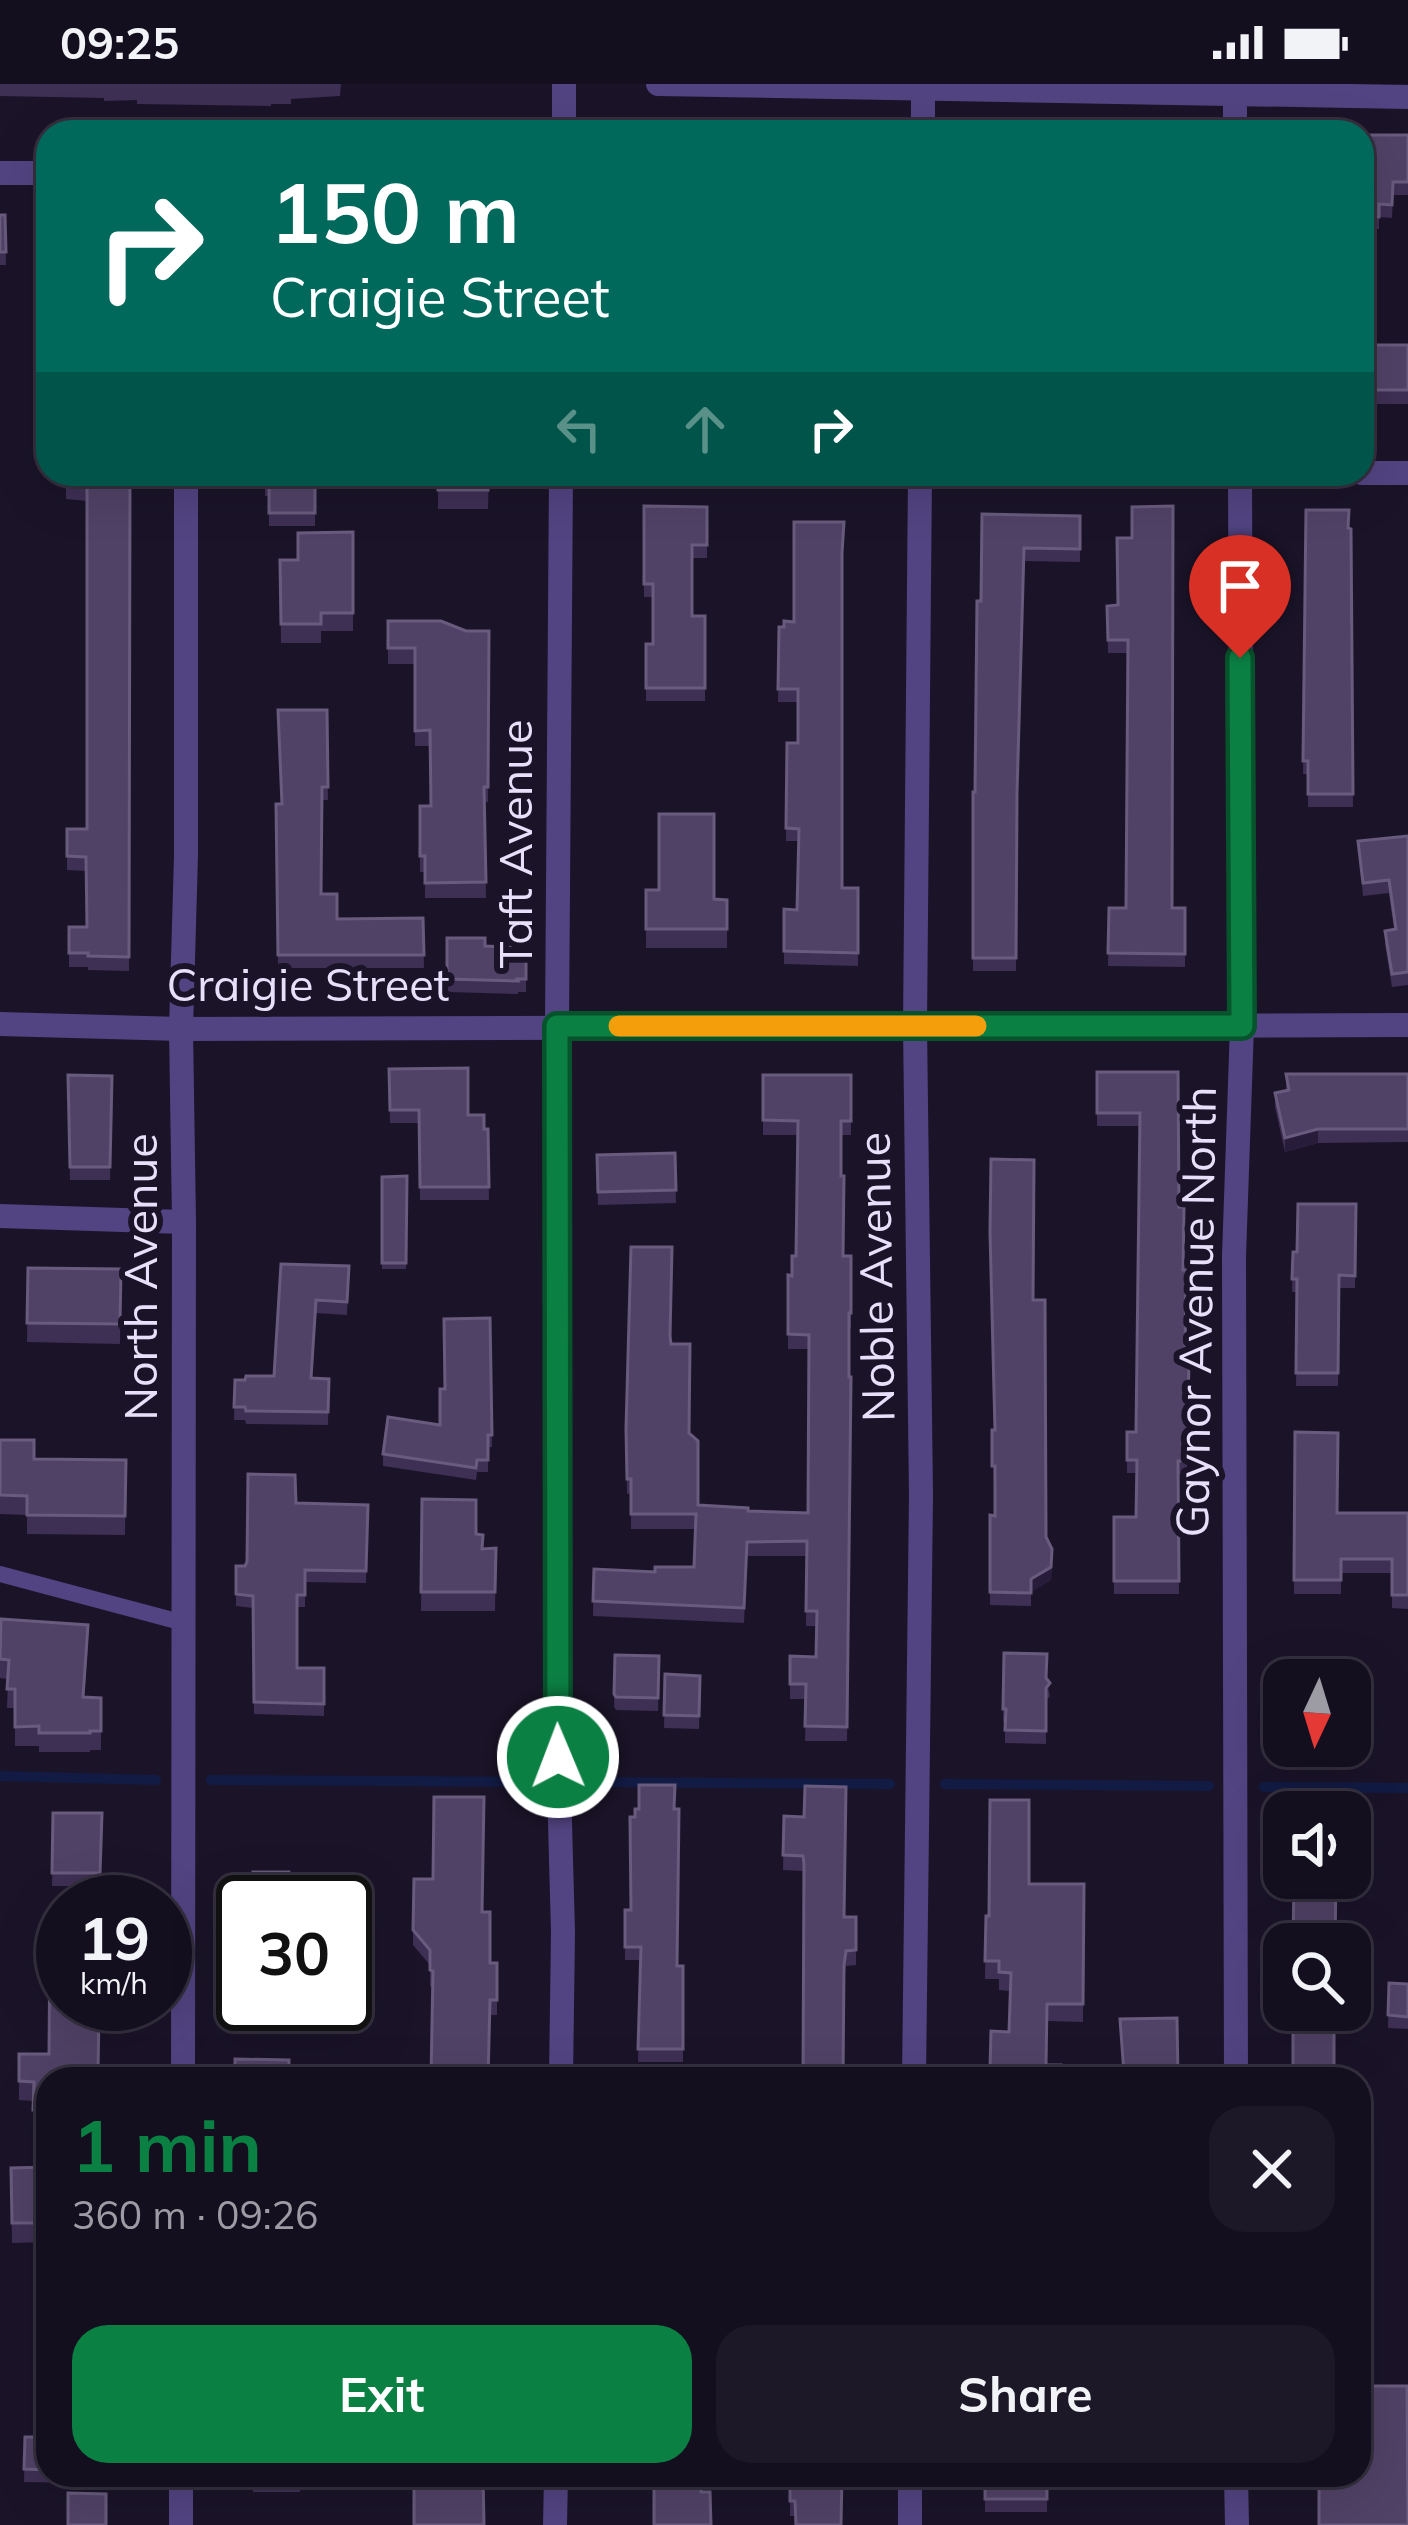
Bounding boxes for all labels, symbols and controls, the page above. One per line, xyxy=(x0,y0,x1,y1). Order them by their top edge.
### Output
text: 09:25 xyxy=(60,14,179,70)
text: 150 m xyxy=(270,159,520,264)
icon: right xyxy=(72,168,228,324)
text: Craigie Street xyxy=(270,263,610,331)
icon: left xyxy=(546,396,612,462)
icon: ahead xyxy=(672,396,738,462)
icon: right xyxy=(798,396,864,462)
pin xyxy=(1189,535,1291,658)
icon: arrive xyxy=(1207,553,1273,619)
street label: Taft Avenue xyxy=(487,719,543,969)
street label: Craigie Street xyxy=(166,956,450,1012)
street label: Gaynor Avenue North xyxy=(1163,1086,1227,1538)
street label: Noble Avenue xyxy=(844,1132,906,1422)
street label: North Avenue xyxy=(112,1133,168,1421)
north arrow xyxy=(1263,1659,1371,1767)
map controls xyxy=(1263,1659,1371,2031)
position arrow xyxy=(495,1694,621,1820)
button: sound xyxy=(1263,1791,1371,1899)
speed limit sign: 30 xyxy=(216,1875,372,2031)
text: 19 xyxy=(78,1900,150,1975)
button: search xyxy=(1263,1923,1371,2031)
text: km/h xyxy=(80,1964,148,2002)
text: 1 min xyxy=(72,2100,262,2190)
button: close xyxy=(1209,2106,1335,2232)
text: 360 m · 09:26 xyxy=(72,2190,318,2239)
button: Exit xyxy=(72,2325,692,2463)
button: Share xyxy=(716,2325,1335,2463)

